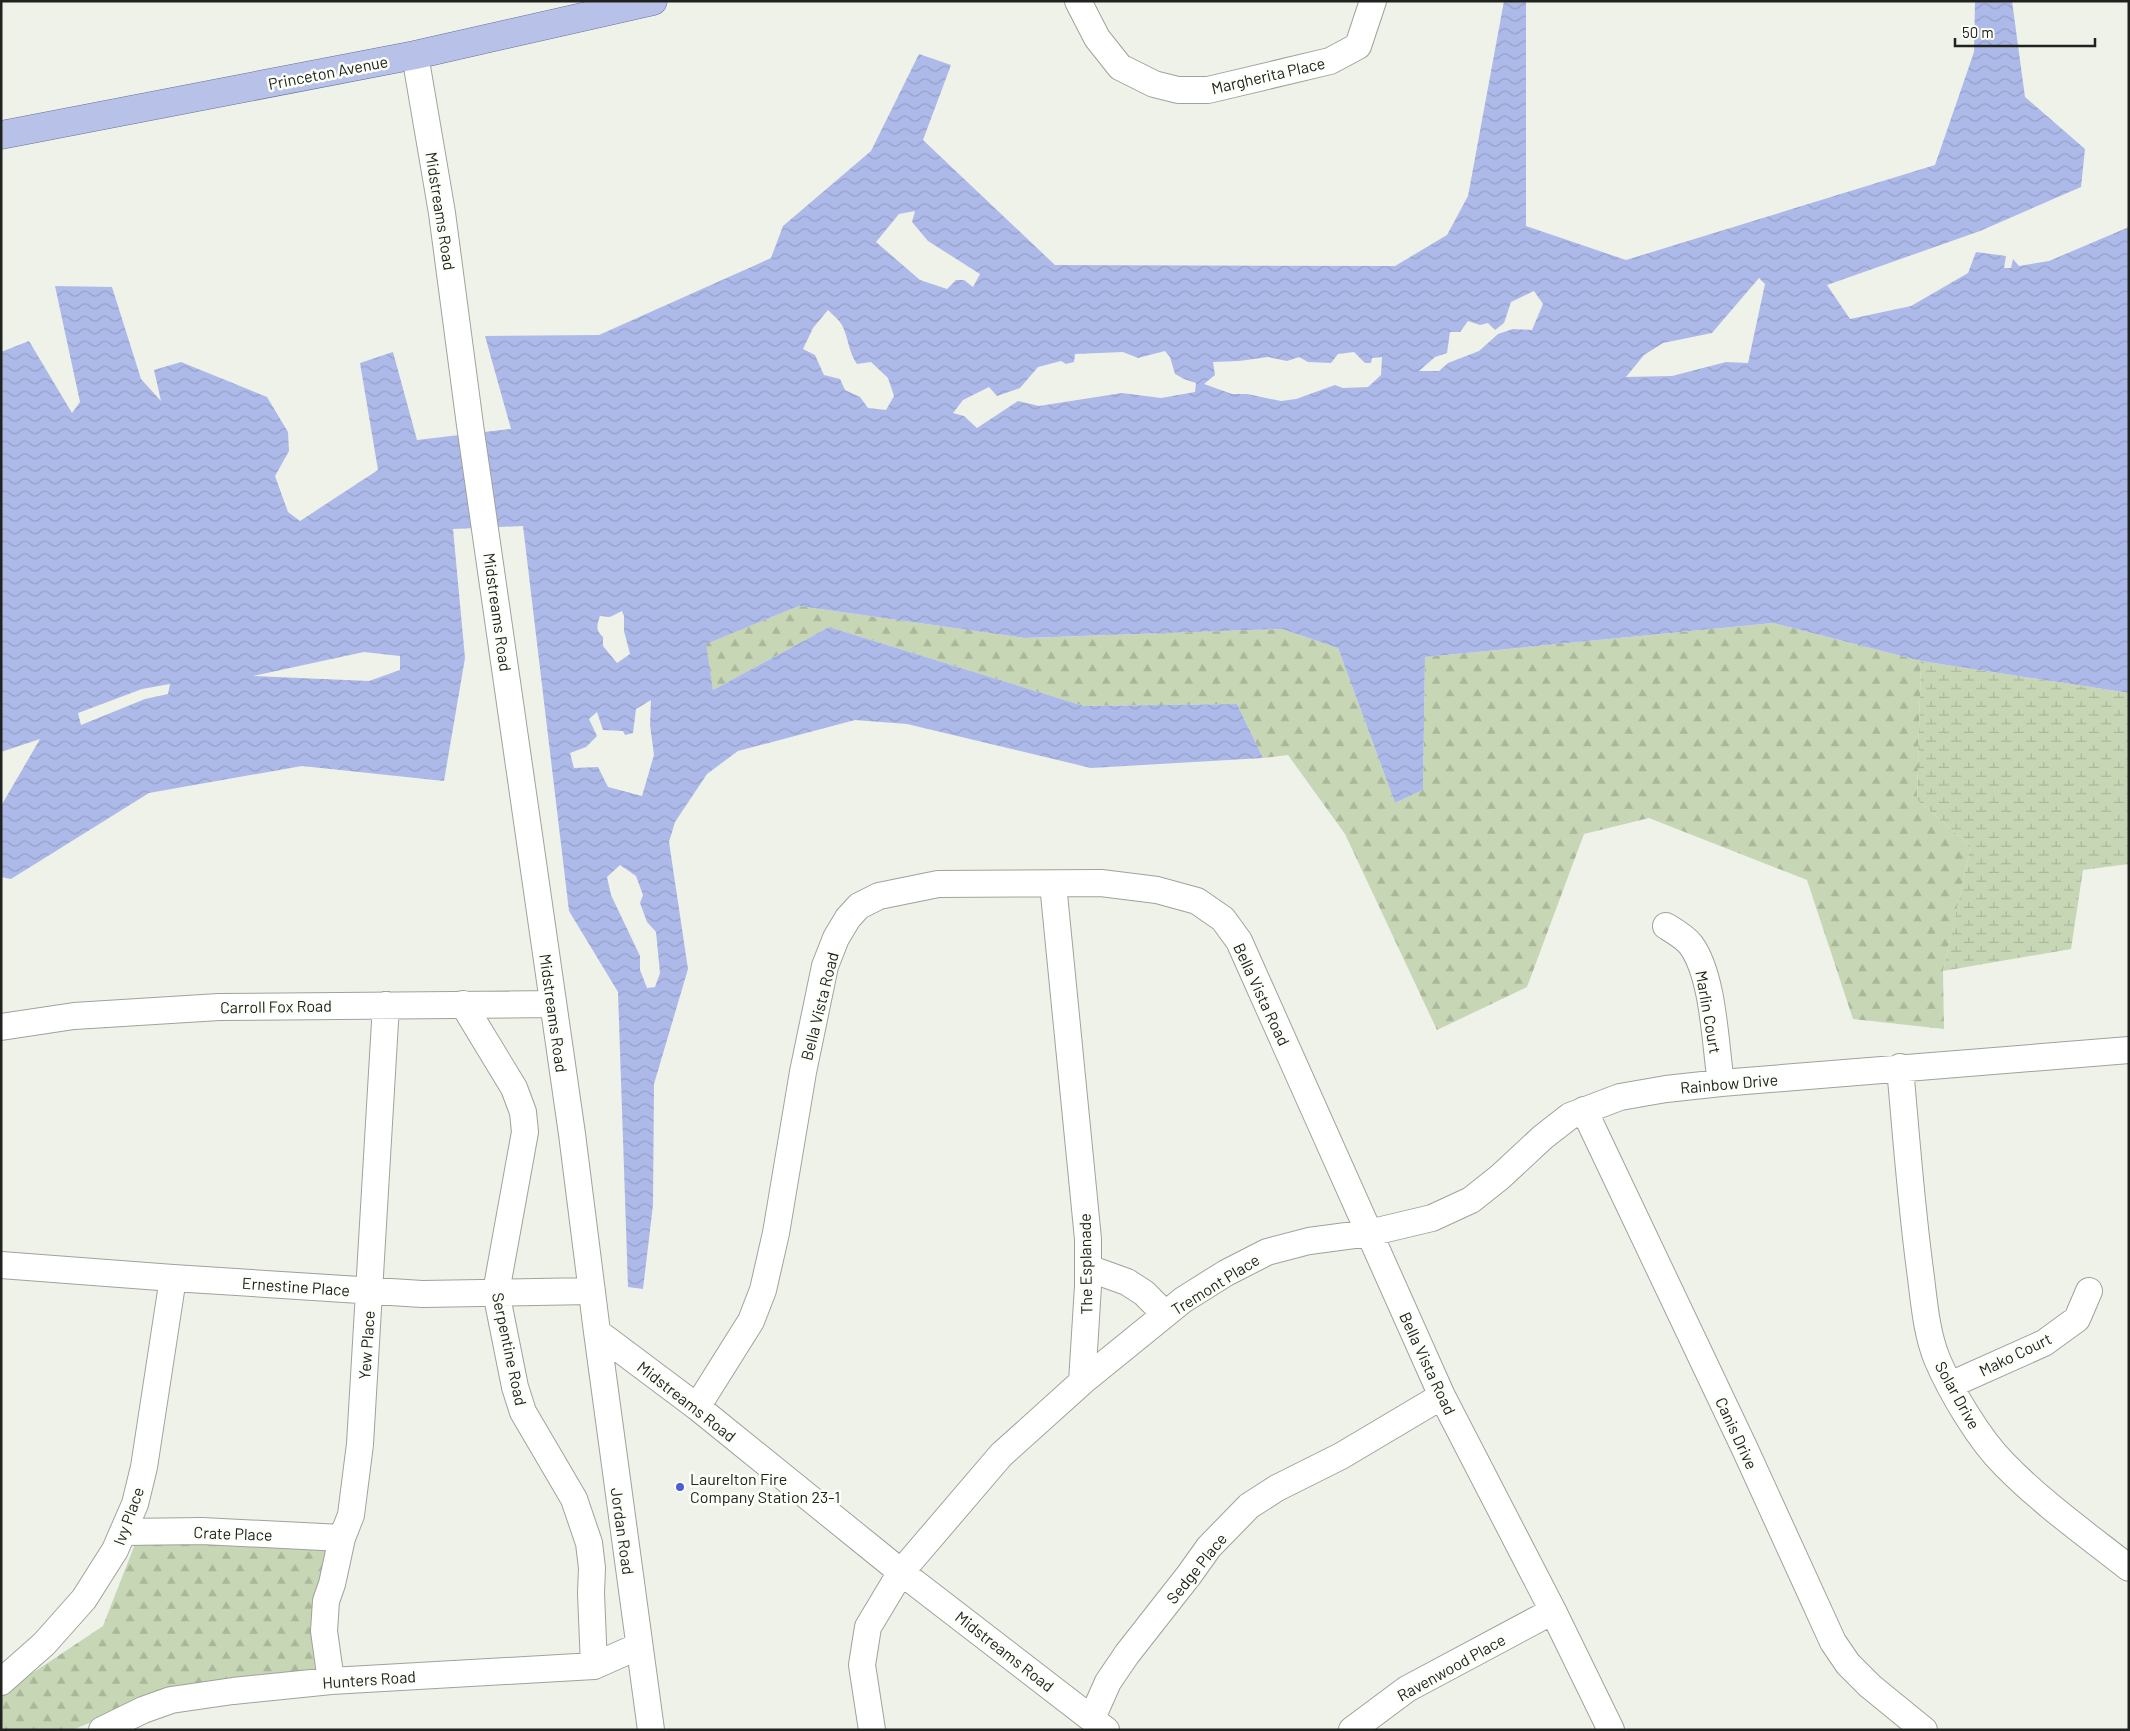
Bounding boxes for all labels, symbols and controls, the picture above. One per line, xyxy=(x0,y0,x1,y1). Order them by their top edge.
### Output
scale bar xyxy=(1955,15,2095,47)
text: 50 m xyxy=(1962,23,1994,41)
street label: Princeton Avenue xyxy=(267,51,389,93)
street label: Margherita Place xyxy=(1209,53,1327,97)
street label: Midstreams Road xyxy=(422,150,460,272)
street label: Midstreams Road xyxy=(480,551,516,673)
street label: Bella Vista Road xyxy=(1230,940,1294,1048)
street label: Bella Vista Road xyxy=(796,950,842,1062)
street label: Midstreams Road xyxy=(536,952,572,1074)
street label: Marlin Court xyxy=(1692,969,1726,1055)
street label: Carroll Fox Road xyxy=(220,996,332,1016)
street label: Rainbow Drive xyxy=(1679,1069,1779,1097)
street label: The Esplanade xyxy=(1075,1213,1095,1315)
street label: Tremont Place xyxy=(1167,1249,1263,1319)
street label: Ernestine Place xyxy=(241,1273,351,1299)
street label: Serpentine Road xyxy=(489,1291,531,1407)
street label: Bella Vista Road xyxy=(1396,1309,1460,1417)
street label: Yew Place xyxy=(354,1310,378,1380)
street label: Mako Court xyxy=(1976,1328,2054,1380)
street label: Midstreams Road xyxy=(634,1357,740,1445)
street label: Solar Drive xyxy=(1932,1358,1984,1432)
street label: Canis Drive xyxy=(1712,1394,1762,1472)
place label: Laurelton Fire Company Station 23-1 xyxy=(690,1469,840,1506)
marker: Laurelton Fire Company Station 23-1 xyxy=(674,1481,686,1493)
street label: Ivy Place xyxy=(109,1484,147,1548)
street label: Jordan Road xyxy=(607,1486,639,1576)
street label: Crate Place xyxy=(193,1522,273,1544)
street label: Sedge Place xyxy=(1162,1529,1230,1607)
street label: Midstreams Road xyxy=(952,1607,1058,1695)
street label: Ravenwood Place xyxy=(1393,1629,1509,1705)
street label: Hunters Road xyxy=(322,1666,416,1692)

